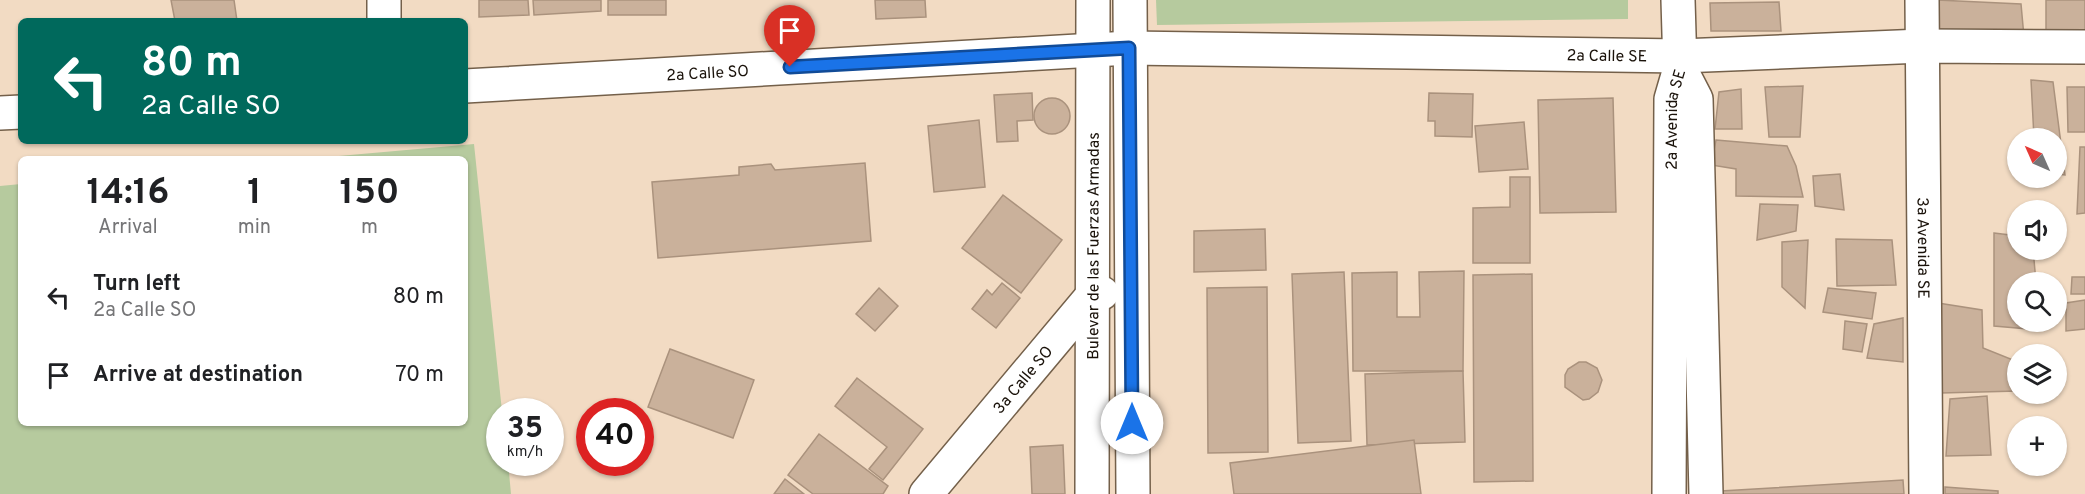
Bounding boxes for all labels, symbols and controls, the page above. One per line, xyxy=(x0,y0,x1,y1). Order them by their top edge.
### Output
pin xyxy=(764,5,815,67)
icon: arrive xyxy=(773,14,806,47)
text: 80 m xyxy=(141,38,242,91)
icon: left xyxy=(42,42,120,120)
street label: 2a Calle SE xyxy=(1566,46,1647,68)
street label: 2a Calle SO xyxy=(666,62,750,86)
street label: 2a Avenida SE xyxy=(1663,67,1691,170)
text: 2a Calle SO xyxy=(141,90,281,124)
north arrow xyxy=(2007,128,2067,188)
map controls xyxy=(2007,128,2067,476)
street label: Bulevar de las Fuerzas Armadas xyxy=(1084,132,1105,360)
text: 14:16 xyxy=(86,171,169,217)
text: 1 xyxy=(247,171,262,217)
text: 150 xyxy=(340,171,400,217)
street label: 3a Avenida SE xyxy=(1912,197,1932,299)
button: sound xyxy=(2007,200,2067,260)
text: Arrival xyxy=(98,215,158,241)
text: min xyxy=(238,215,271,241)
text: m xyxy=(361,215,378,241)
text: Turn left xyxy=(93,271,181,298)
button: search xyxy=(2007,272,2067,332)
icon: left xyxy=(42,281,75,314)
text: 80 m xyxy=(393,284,444,311)
text: 2a Calle SO xyxy=(93,298,196,324)
street label: 3a Calle SO xyxy=(990,342,1058,418)
button: layers xyxy=(2007,344,2067,404)
icon: arrive xyxy=(42,359,75,392)
text: Arrive at destination xyxy=(93,362,303,389)
text: 70 m xyxy=(395,362,444,389)
position arrow xyxy=(1100,391,1164,455)
speed limit sign: 40 xyxy=(576,398,654,476)
text: 35 xyxy=(507,411,543,448)
button: + xyxy=(2007,416,2067,476)
text: km/h xyxy=(507,443,543,462)

